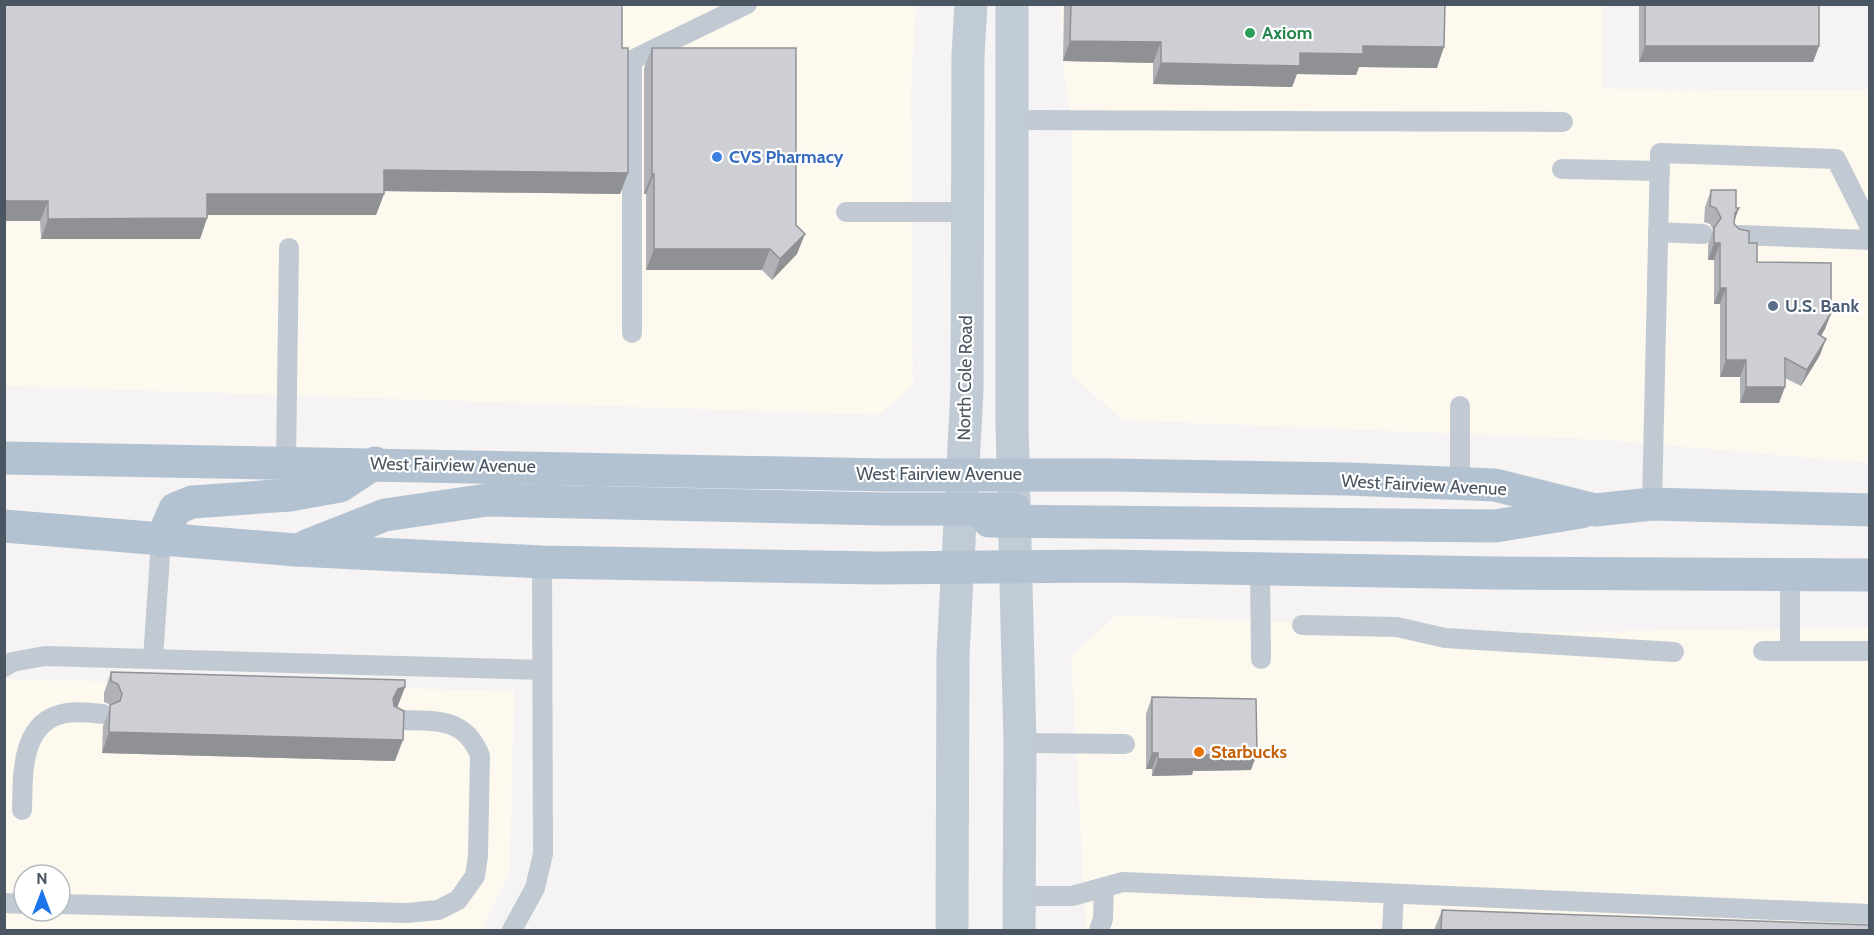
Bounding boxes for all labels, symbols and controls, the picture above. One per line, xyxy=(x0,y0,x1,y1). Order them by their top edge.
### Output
place label: Axiom xyxy=(1262,22,1312,44)
marker: Axiom xyxy=(1243,26,1257,40)
place label: CVS Pharmacy xyxy=(729,146,844,168)
marker: CVS Pharmacy xyxy=(710,150,724,164)
place label: U.S. Bank xyxy=(1785,295,1859,317)
marker: U.S. Bank xyxy=(1766,299,1780,313)
street label: North Cole Road xyxy=(953,315,977,441)
street label: West Fairview Avenue xyxy=(370,453,536,477)
street label: West Fairview Avenue xyxy=(856,463,1022,485)
street label: West Fairview Avenue xyxy=(1341,470,1507,500)
place label: Starbucks xyxy=(1211,741,1287,763)
marker: Starbucks xyxy=(1192,745,1206,759)
north arrow xyxy=(12,863,72,923)
text: N xyxy=(36,869,48,888)

